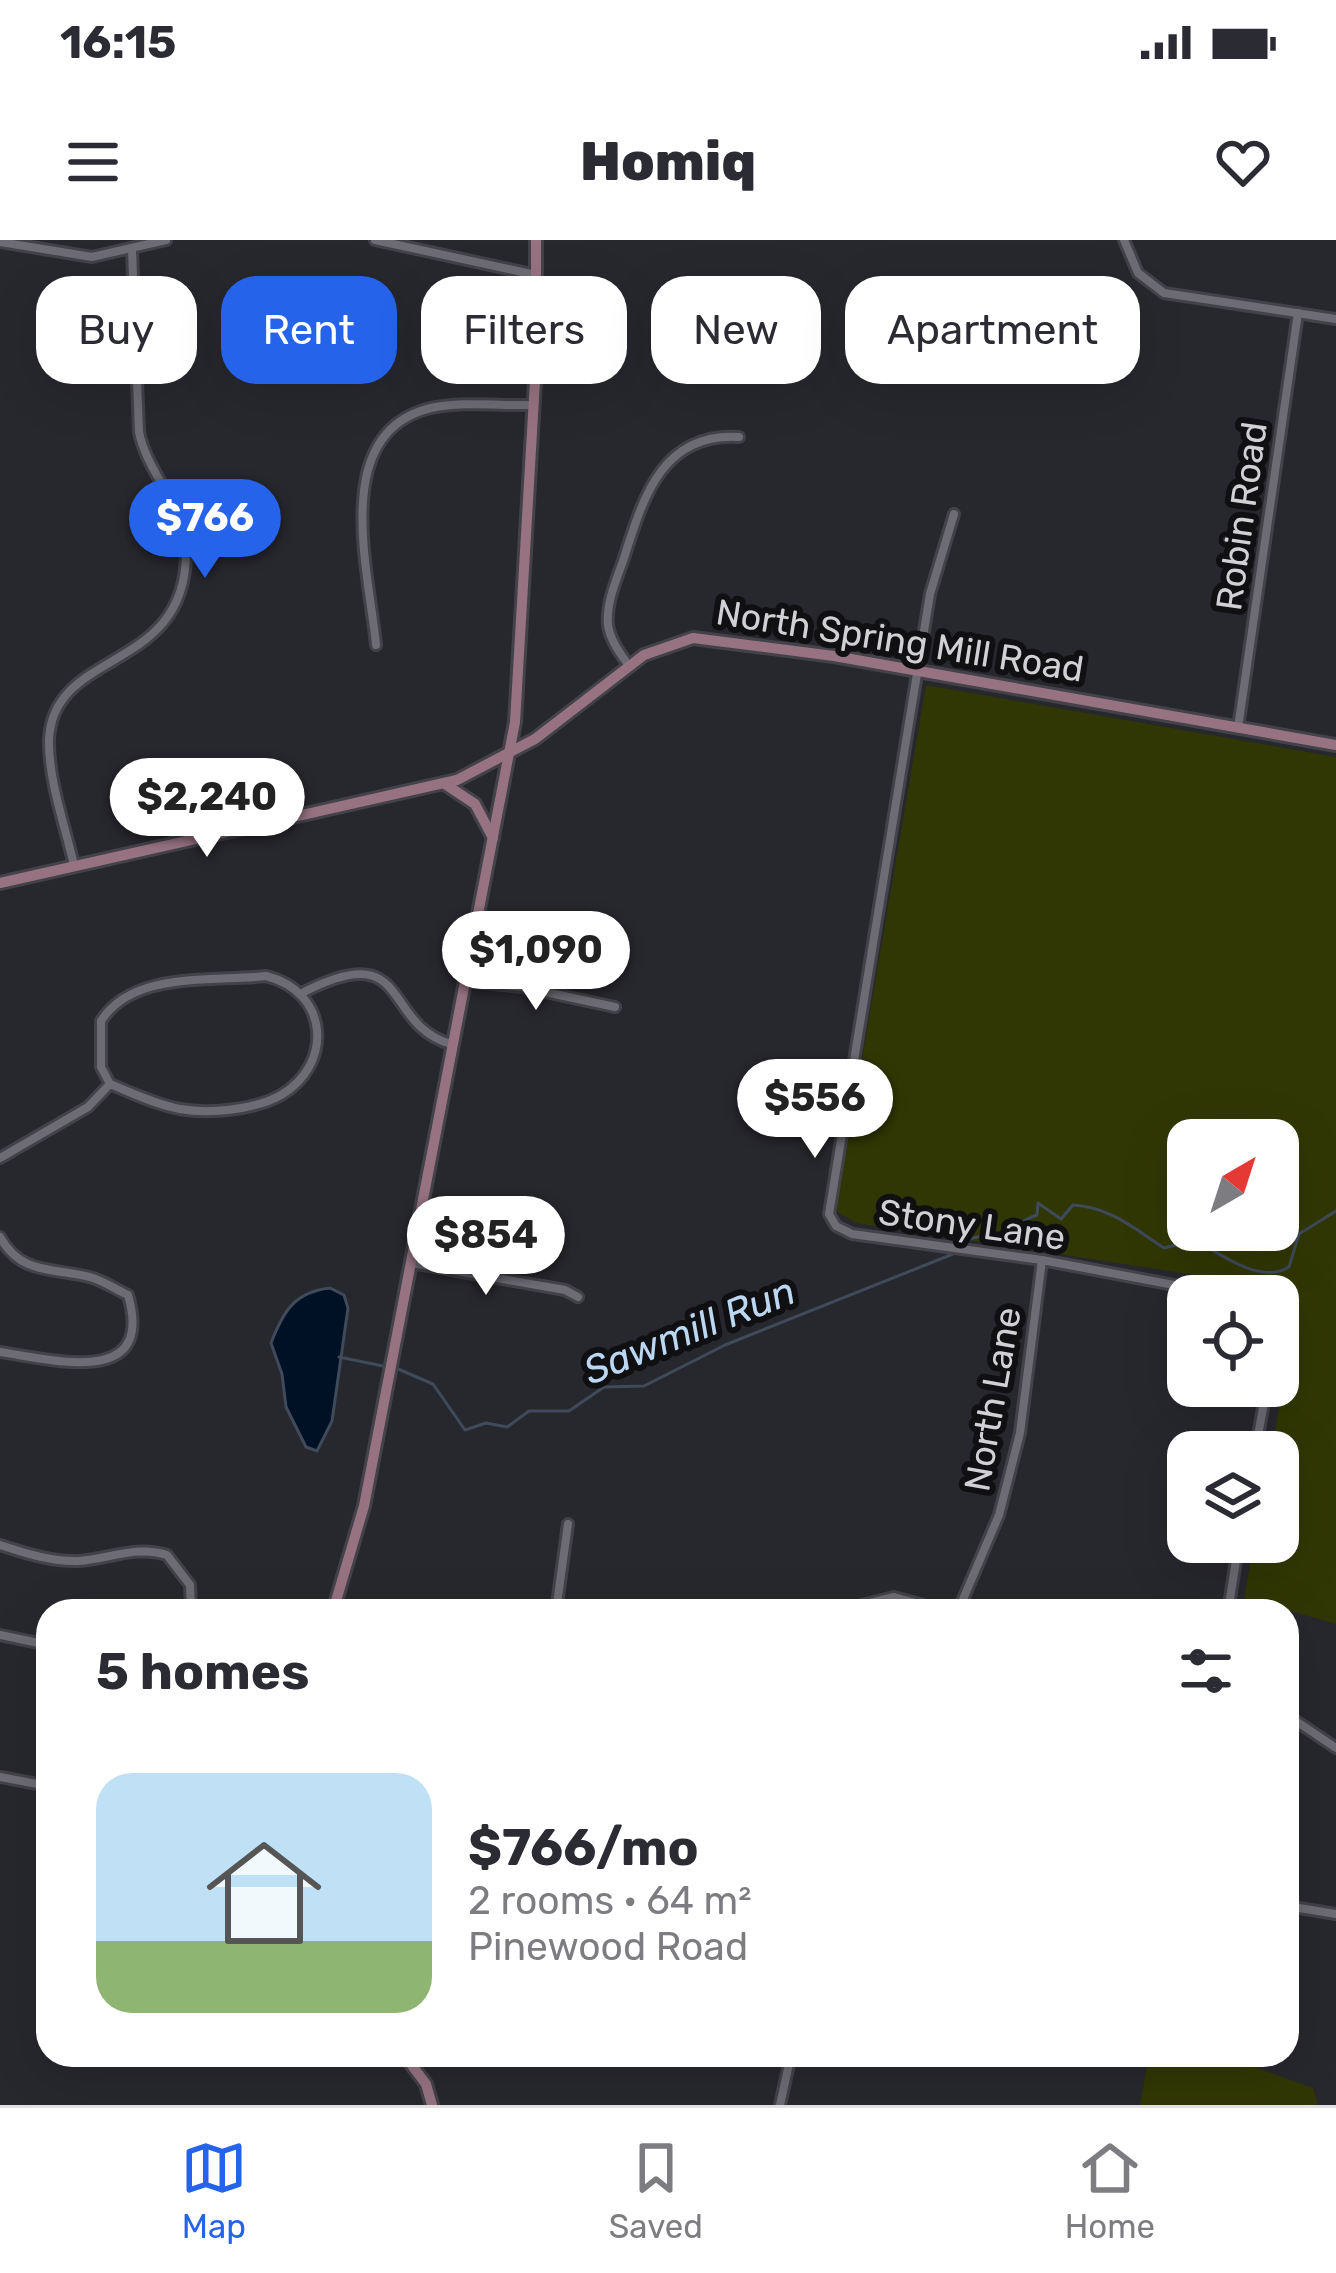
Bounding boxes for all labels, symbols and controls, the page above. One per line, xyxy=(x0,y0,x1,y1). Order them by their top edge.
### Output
text: 16:15 xyxy=(60,16,176,69)
icon: menu xyxy=(60,129,126,195)
icon: heart xyxy=(1210,129,1276,195)
text: Homiq xyxy=(580,130,756,194)
chip: Buy xyxy=(36,276,197,384)
chip: Rent xyxy=(221,276,397,384)
chip: Filters xyxy=(421,276,627,384)
chip: New xyxy=(651,276,821,384)
chip: Apartment xyxy=(845,276,1140,384)
street label: Robin Road xyxy=(1207,419,1276,613)
pin: $766 xyxy=(134,479,276,581)
text: $766 xyxy=(156,495,254,541)
street label: North Spring Mill Road xyxy=(713,590,1087,691)
pin: $2,240 xyxy=(109,758,305,860)
text: $2,240 xyxy=(137,774,277,820)
pin: $1,090 xyxy=(438,911,634,1013)
text: $1,090 xyxy=(469,927,603,973)
pin: $556 xyxy=(744,1059,886,1161)
text: $556 xyxy=(764,1075,866,1121)
north arrow xyxy=(1167,1119,1299,1251)
map controls xyxy=(1167,1119,1299,1563)
street label: Stony Lane xyxy=(876,1190,1068,1259)
pin: $854 xyxy=(415,1196,557,1298)
text: $854 xyxy=(434,1212,538,1258)
water label: Sawmill Run xyxy=(577,1268,802,1394)
button: locate xyxy=(1167,1275,1299,1407)
street label: North Lane xyxy=(955,1304,1030,1495)
button: layers xyxy=(1167,1431,1299,1563)
icon: filters xyxy=(1173,1638,1239,1704)
text: 5 homes xyxy=(96,1641,309,1702)
text: $766/mo xyxy=(468,1817,699,1878)
icon: home xyxy=(192,1821,336,1965)
text: 2 rooms · 64 m² xyxy=(468,1878,751,1924)
text: Pinewood Road xyxy=(468,1924,748,1970)
tab: Map xyxy=(181,2135,247,2246)
tab: Saved xyxy=(609,2135,703,2246)
tab: Home xyxy=(1065,2135,1155,2246)

